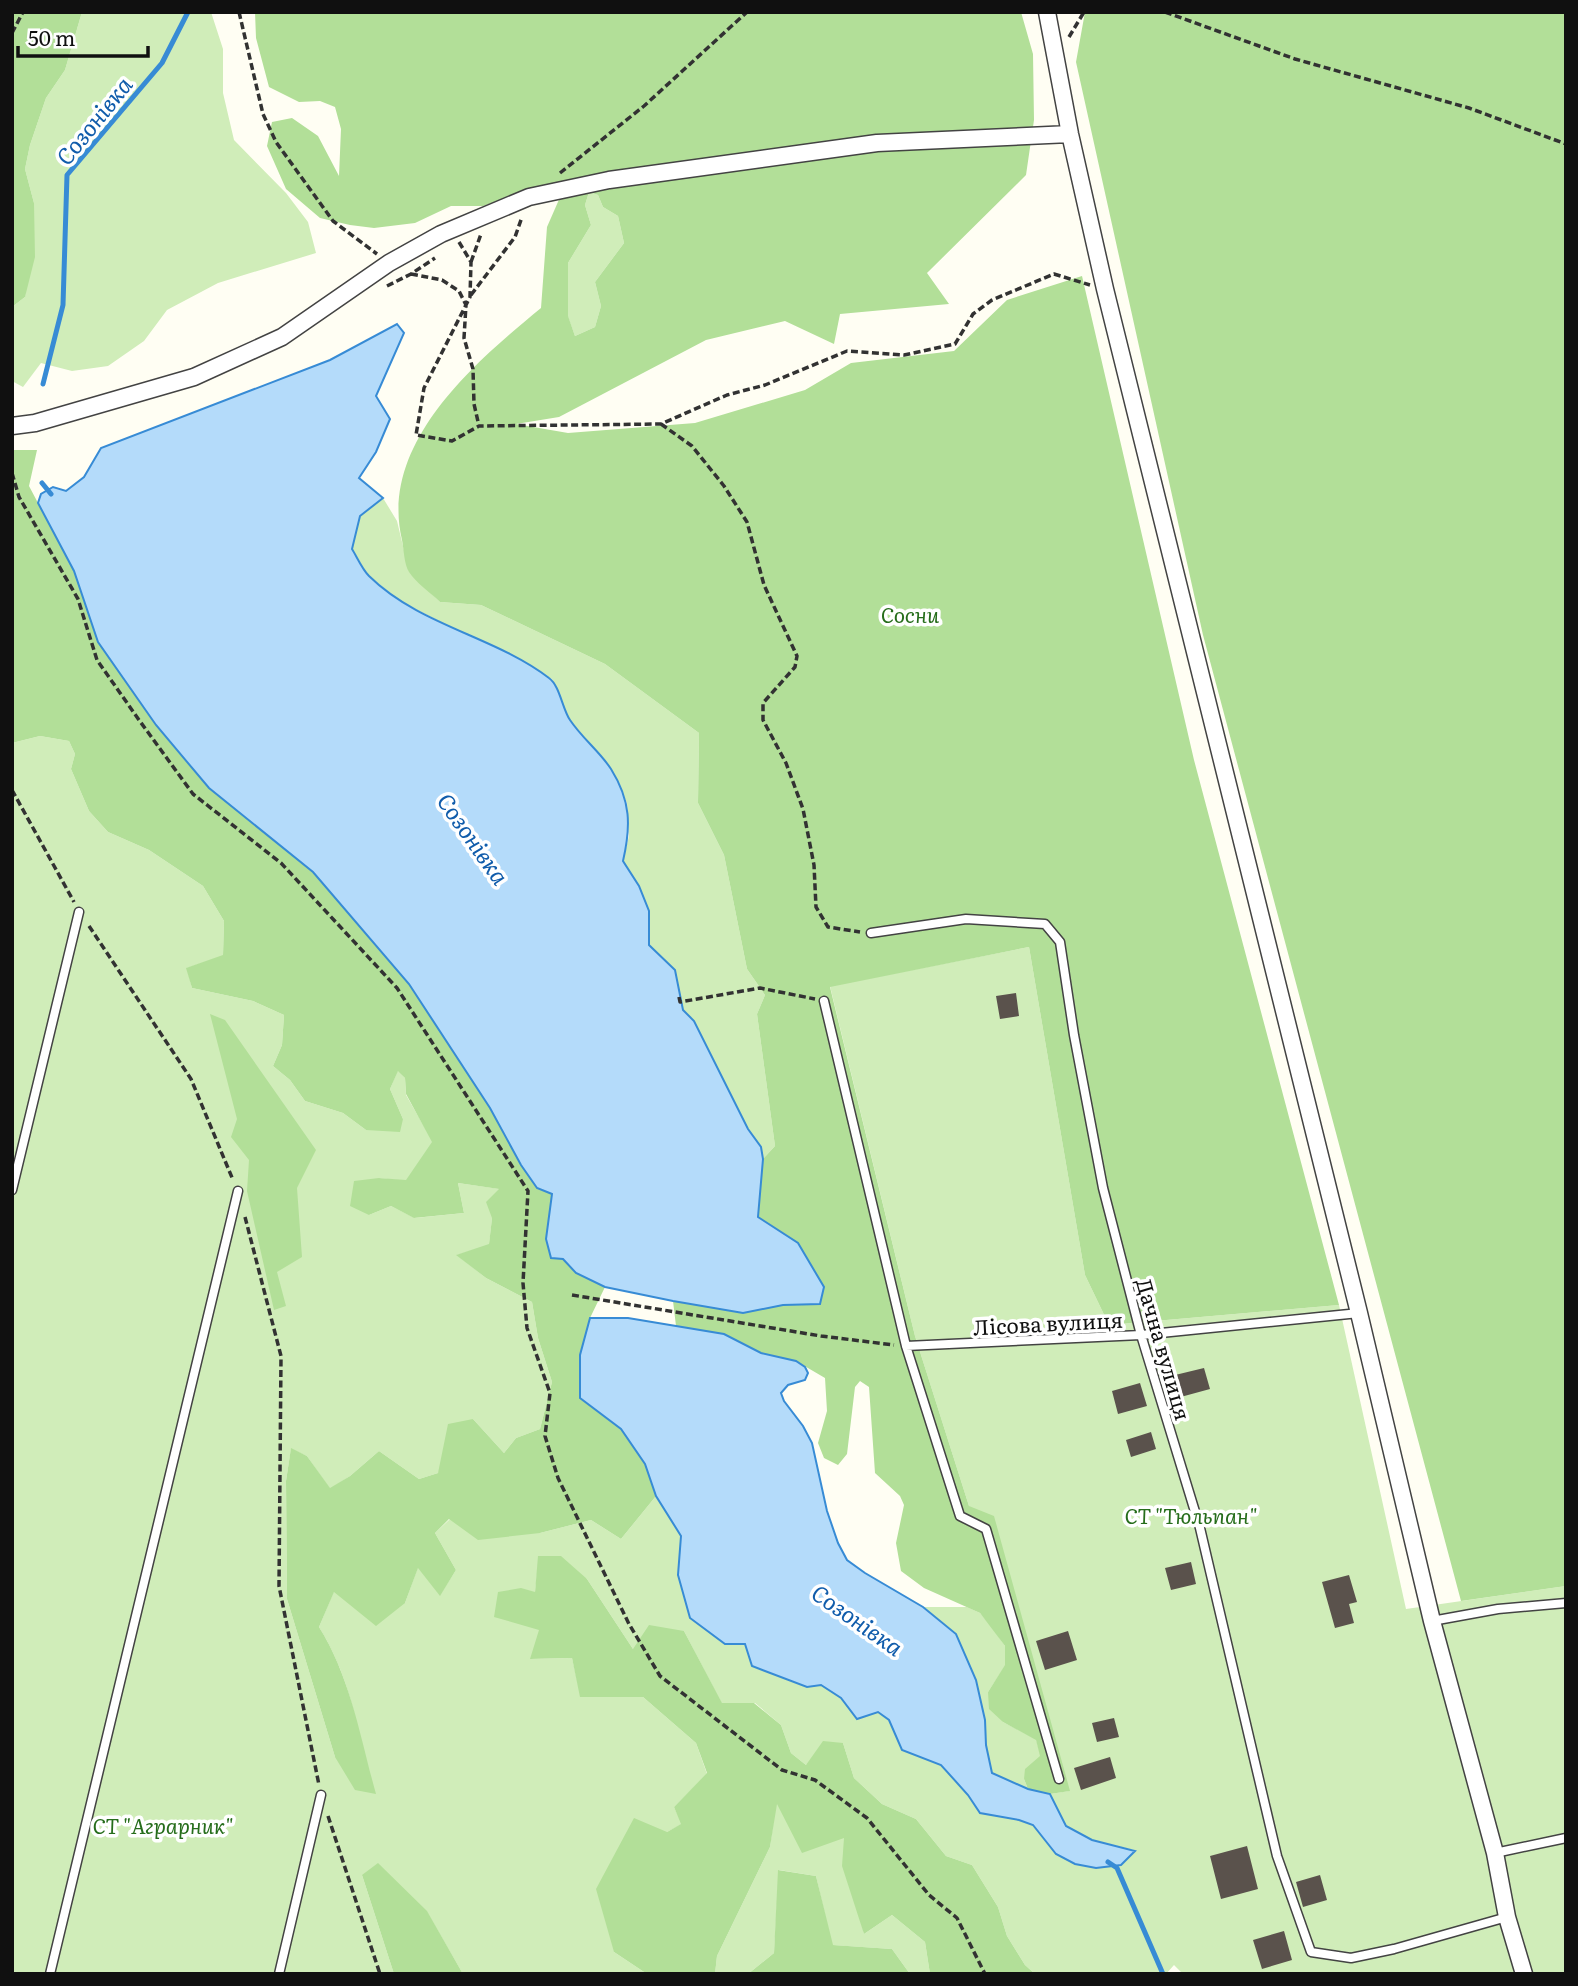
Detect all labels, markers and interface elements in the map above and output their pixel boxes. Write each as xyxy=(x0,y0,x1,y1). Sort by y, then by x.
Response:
scale bar xyxy=(18,14,147,58)
text: 50 m xyxy=(28,21,75,52)
water label: Созонівка xyxy=(47,68,139,172)
park label: Сосни xyxy=(881,598,940,629)
water label: Созонівка xyxy=(430,785,518,891)
street label: Дачна вулиця xyxy=(1130,1274,1200,1424)
street label: Лісова вулиця xyxy=(972,1303,1124,1341)
park label: СТ "Тюльпан" xyxy=(1125,1499,1257,1530)
water label: Созонівка xyxy=(805,1575,911,1663)
park label: СТ "Аграрник" xyxy=(92,1809,234,1840)

